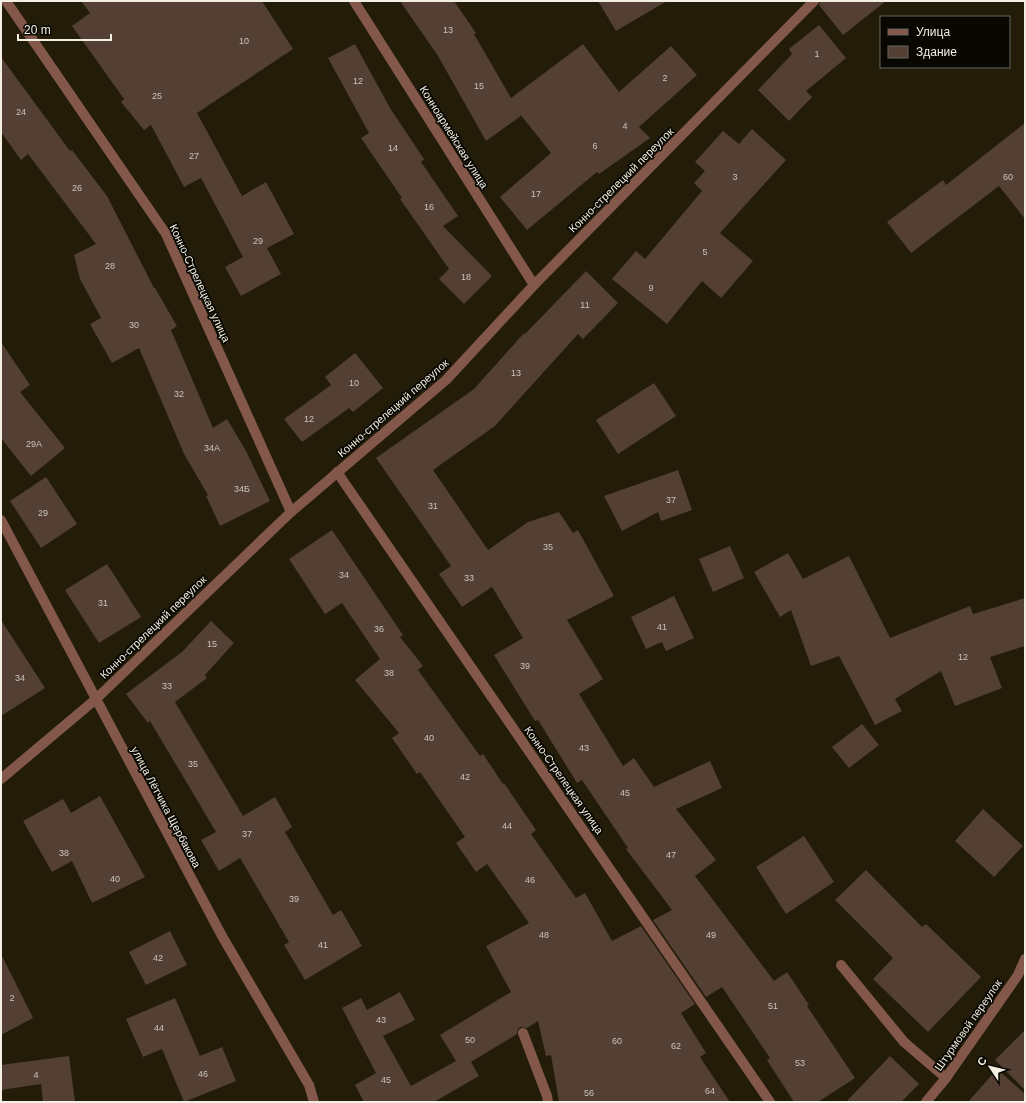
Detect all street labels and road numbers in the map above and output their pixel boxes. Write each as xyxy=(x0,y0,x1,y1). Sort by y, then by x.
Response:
street label: Конноармейская улица xyxy=(417,83,491,191)
street label: Конно-стрелецкий переулок xyxy=(566,125,676,235)
street label: Конно-Стрелецкая улица xyxy=(167,222,233,345)
street label: Конно-стрелецкий переулок xyxy=(335,357,451,459)
street label: Конно-стрелецкий переулок xyxy=(97,573,209,681)
street label: Конно-Стрелецкая улица xyxy=(522,724,606,837)
street label: улица Лётчика Щербакова xyxy=(129,744,203,870)
street label: Штурмовой переулок xyxy=(932,977,1004,1073)

